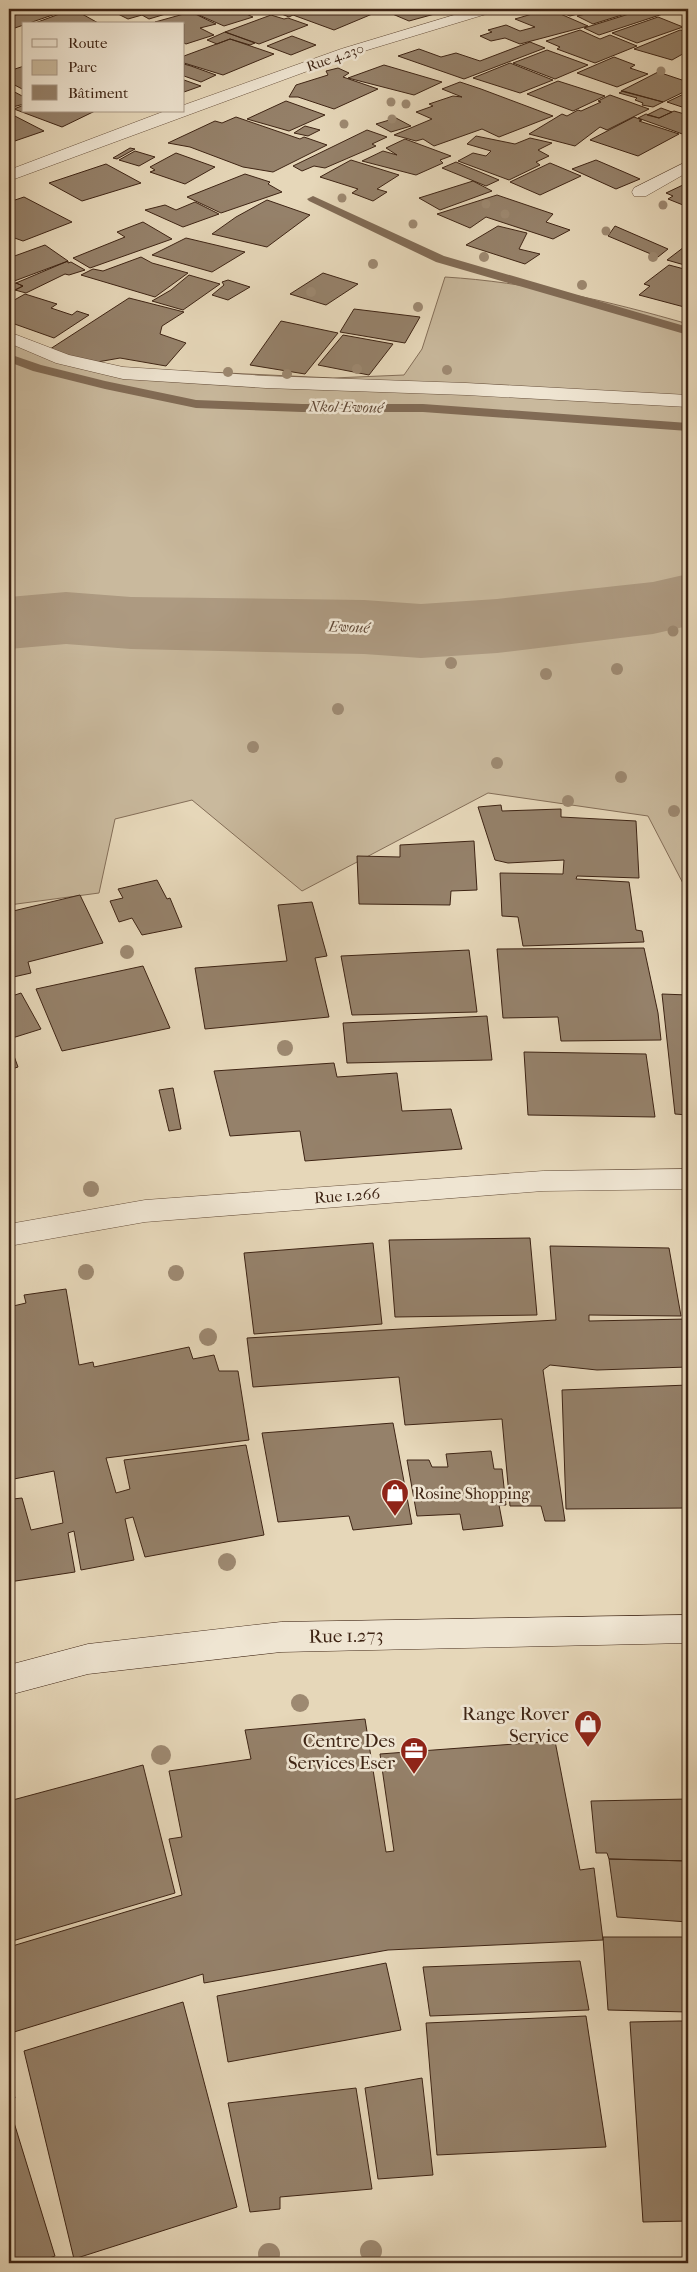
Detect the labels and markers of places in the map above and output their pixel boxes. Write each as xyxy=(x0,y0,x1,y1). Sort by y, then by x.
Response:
shop icon: Rosine Shopping xyxy=(380,1478,410,1517)
place label: Rosine Shopping xyxy=(414,1484,530,1503)
place label: Range Rover Service xyxy=(462,1703,570,1747)
shop icon: Range Rover Service xyxy=(573,1709,603,1748)
place label: Centre Des Services Eser xyxy=(288,1730,396,1774)
office icon: Centre Des Services Eser xyxy=(399,1736,429,1775)

